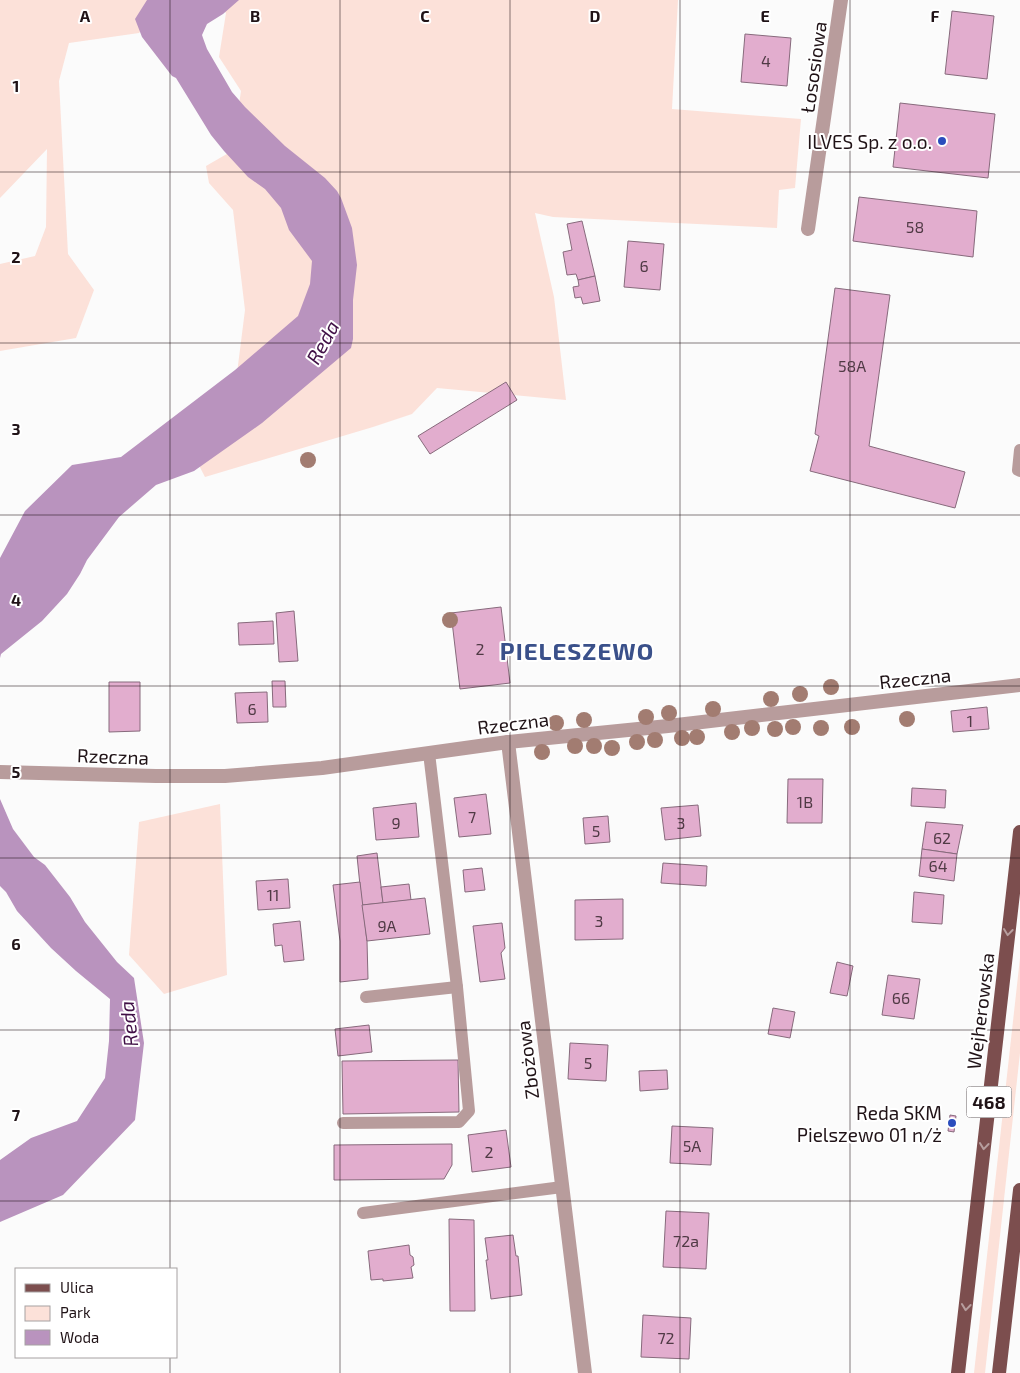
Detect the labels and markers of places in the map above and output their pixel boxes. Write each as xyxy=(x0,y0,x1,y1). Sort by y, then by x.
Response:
place label: ILVES Sp. z o.o. xyxy=(807,130,932,153)
marker: ILVES Sp. z o.o. xyxy=(936,135,948,147)
place label: Reda SKM Pielszewo 01 n/ż xyxy=(797,1101,942,1146)
marker: Reda SKM Pielszewo 01 n/ż xyxy=(946,1117,958,1129)

